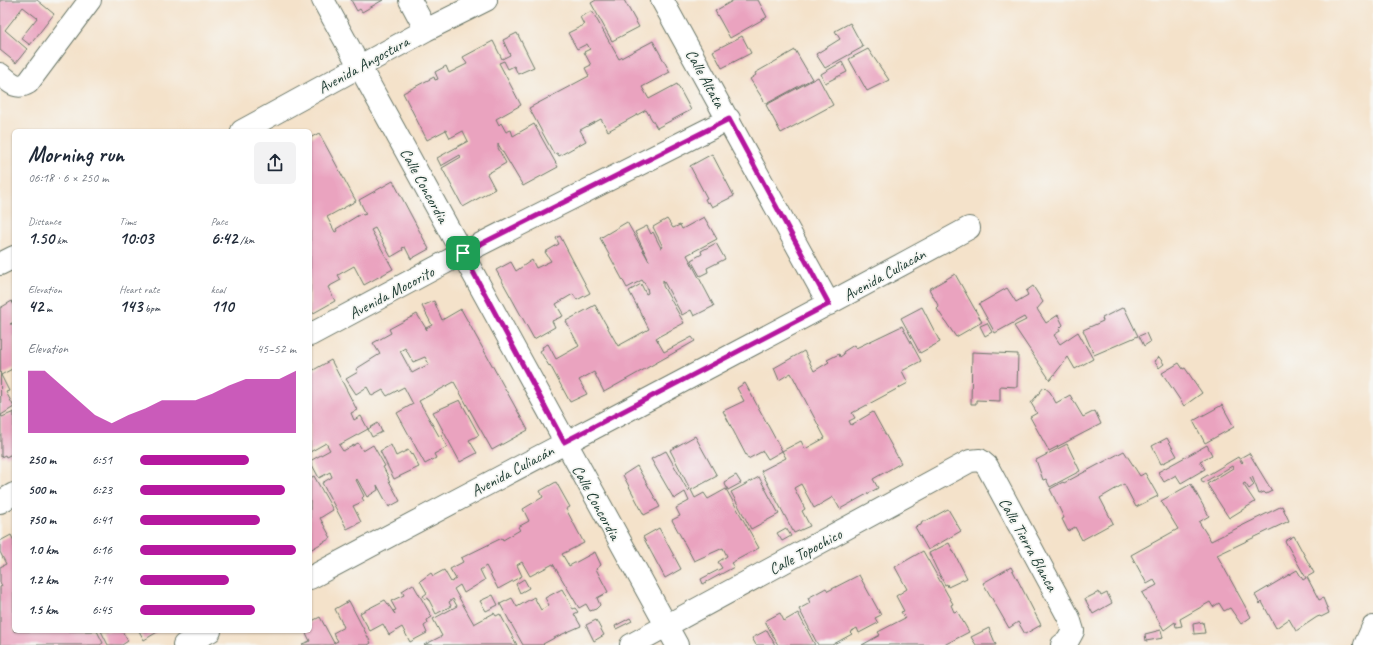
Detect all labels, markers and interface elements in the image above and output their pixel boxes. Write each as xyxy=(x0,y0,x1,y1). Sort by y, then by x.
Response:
street label: Avenida Angostura xyxy=(315,31,414,98)
street label: Calle Altata xyxy=(681,46,730,112)
text: Morning run xyxy=(28,141,124,169)
button: share xyxy=(254,142,296,184)
street label: Calle Concordia xyxy=(395,145,454,228)
text: 06:18 · 6 × 250 m xyxy=(28,170,109,186)
text: Distance xyxy=(28,214,61,228)
text: Time xyxy=(119,214,136,228)
text: Pace xyxy=(211,214,228,228)
text: 1.50 xyxy=(28,228,54,249)
text: 10:03 xyxy=(119,228,153,249)
text: 6:42 xyxy=(211,228,237,249)
text: km xyxy=(54,233,67,247)
text: /km xyxy=(237,233,254,247)
pin xyxy=(446,236,480,270)
icon: arrive xyxy=(452,242,474,264)
street label: Avenida Culiacán xyxy=(840,244,930,306)
street label: Avenida Mocorito xyxy=(345,261,439,324)
text: Elevation xyxy=(28,282,62,296)
text: Heart rate xyxy=(119,282,159,296)
text: kcal xyxy=(211,282,225,296)
text: 42 xyxy=(28,296,43,317)
text: 143 xyxy=(119,296,142,317)
text: 110 xyxy=(211,296,234,317)
text: m xyxy=(43,301,52,315)
text: bpm xyxy=(142,301,160,315)
text: Elevation xyxy=(28,341,68,357)
text: 45–52 m xyxy=(256,341,296,357)
street label: Avenida Culiacán xyxy=(468,440,558,501)
text: 250 m xyxy=(28,452,56,468)
text: 6:51 xyxy=(92,452,112,468)
street label: Calle Concordia xyxy=(567,462,626,545)
text: 500 m xyxy=(28,482,56,498)
text: 6:23 xyxy=(92,482,112,498)
street label: Calle Tierra Blanca xyxy=(994,494,1063,596)
text: 750 m xyxy=(28,512,56,528)
text: 6:41 xyxy=(92,512,112,528)
street label: Calle Topochico xyxy=(766,524,847,579)
text: 1.0 km xyxy=(28,542,58,558)
text: 6:16 xyxy=(92,542,112,558)
text: 1.2 km xyxy=(28,572,58,588)
text: 7:14 xyxy=(92,572,112,588)
text: 1.5 km xyxy=(28,602,58,618)
text: 6:45 xyxy=(92,602,112,618)

